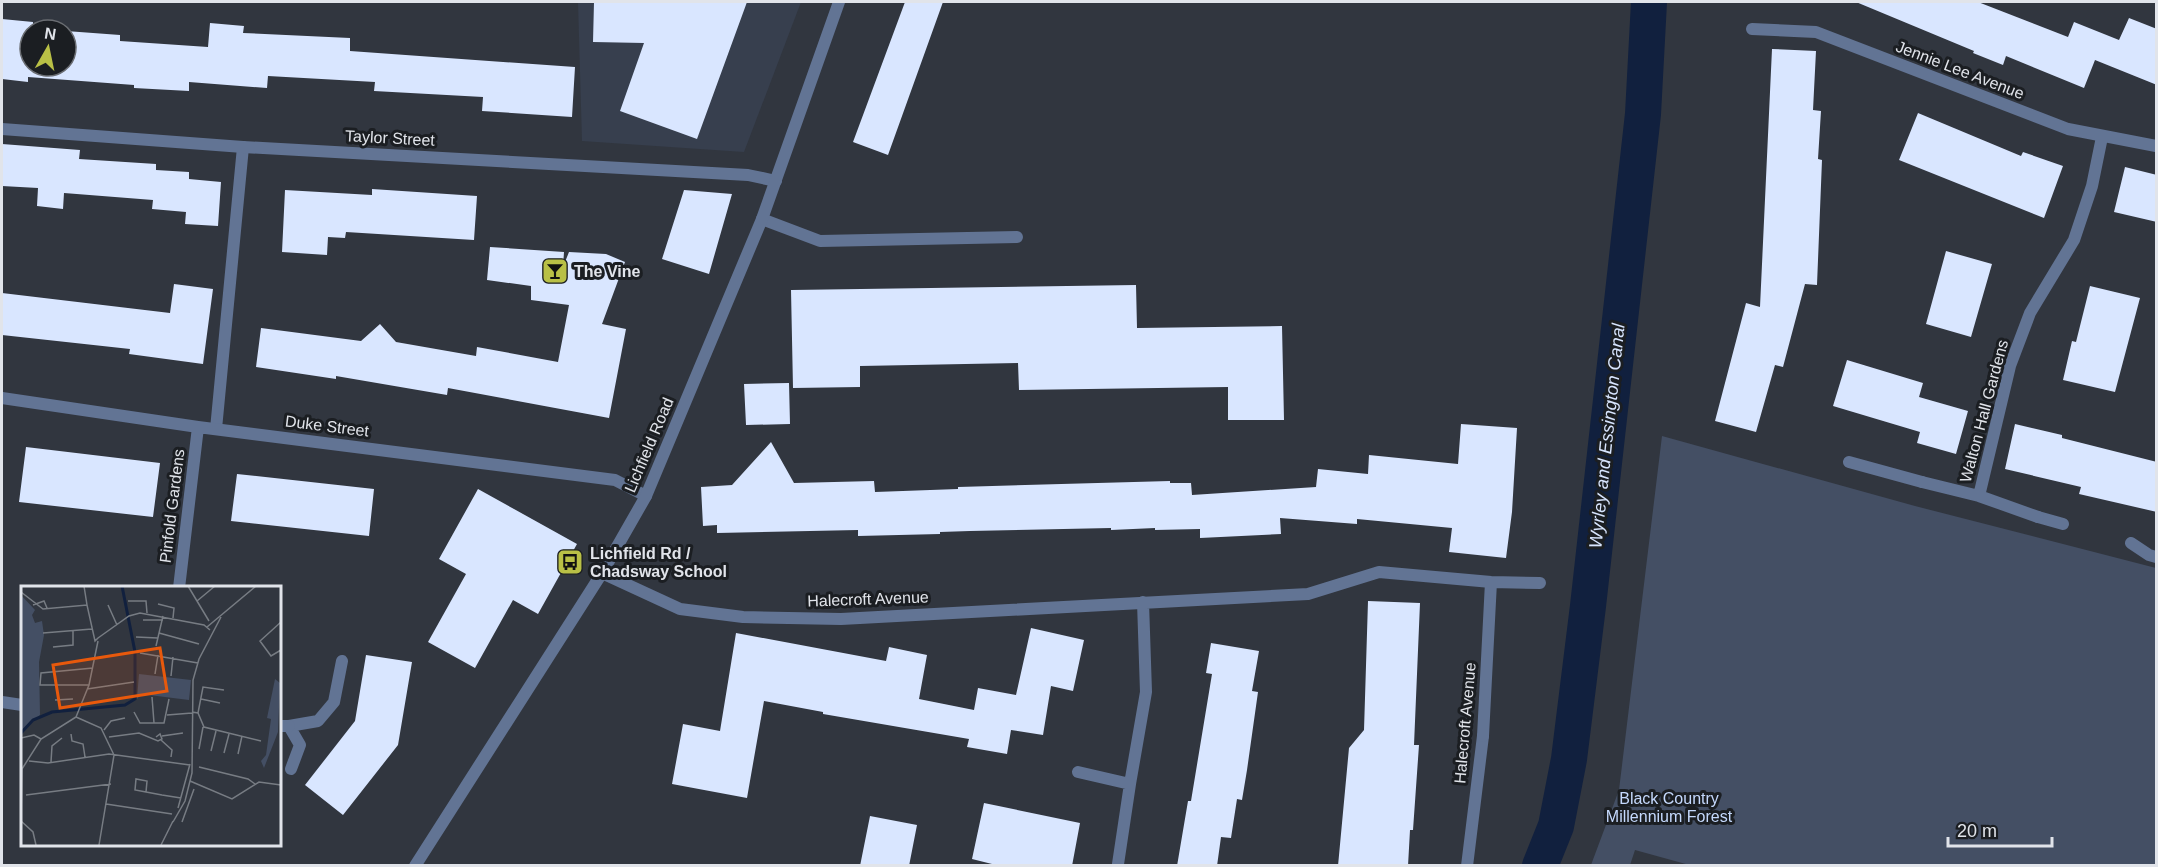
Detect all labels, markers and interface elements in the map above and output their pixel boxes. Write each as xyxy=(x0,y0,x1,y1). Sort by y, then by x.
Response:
north arrow xyxy=(18,18,78,78)
text: N xyxy=(43,24,57,43)
street label: Jennie Lee Avenue xyxy=(1894,38,2027,102)
street label: Taylor Street xyxy=(345,127,436,149)
bar icon: The Vine xyxy=(540,256,570,286)
place label: The Vine xyxy=(574,263,640,280)
water label: Wyrley and Essington Canal xyxy=(1585,322,1629,549)
street label: Walton Hall Gardens xyxy=(1957,338,2011,484)
street label: Lichfield Road xyxy=(621,395,677,495)
street label: Duke Street xyxy=(284,412,371,440)
street label: Pinfold Gardens xyxy=(157,448,187,564)
place label: Lichfield Rd / Chadsway School xyxy=(590,545,727,580)
bus stop icon: Lichfield Rd / Chadsway School xyxy=(555,547,585,577)
inset map xyxy=(21,586,280,846)
street label: Halecroft Avenue xyxy=(807,588,929,610)
street label: Halecroft Avenue xyxy=(1451,662,1479,784)
park label: Black Country Millennium Forest xyxy=(1606,790,1733,825)
scale bar xyxy=(1948,810,2052,848)
text: 20 m xyxy=(1957,821,1997,841)

